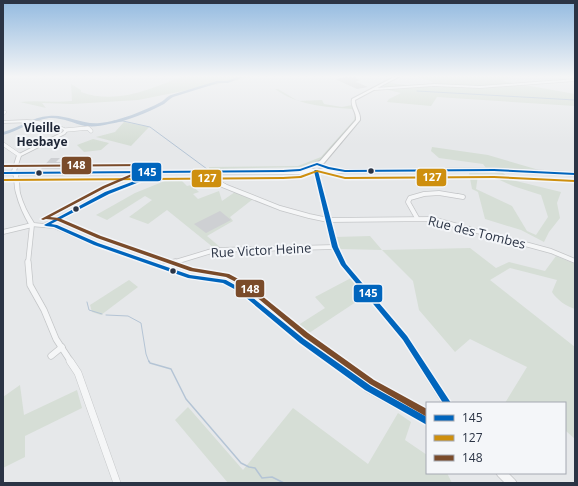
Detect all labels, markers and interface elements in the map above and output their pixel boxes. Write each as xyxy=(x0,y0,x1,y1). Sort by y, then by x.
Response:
district label: Vieille Hesbaye xyxy=(17,119,68,150)
line badge: 148 xyxy=(61,156,92,175)
text: 148 xyxy=(67,157,85,172)
line badge: 145 xyxy=(131,162,162,182)
text: 145 xyxy=(138,164,156,179)
unlabelled marker xyxy=(366,166,376,176)
unlabelled marker xyxy=(34,168,44,178)
line badge: 127 xyxy=(416,168,447,187)
line badge: 127 xyxy=(191,169,222,188)
text: 127 xyxy=(423,169,441,184)
text: 127 xyxy=(198,170,216,185)
unlabelled marker xyxy=(71,204,81,214)
street label: Rue des Tombes xyxy=(426,211,528,253)
street label: Rue Victor Heine xyxy=(210,238,312,262)
unlabelled marker xyxy=(168,266,178,276)
line badge: 148 xyxy=(235,279,265,298)
text: 148 xyxy=(241,281,259,296)
line badge: 145 xyxy=(353,284,383,303)
text: 145 xyxy=(359,285,377,300)
legend xyxy=(426,402,566,474)
text: 145 xyxy=(462,409,483,426)
text: 127 xyxy=(462,429,483,446)
text: 148 xyxy=(462,449,483,466)

